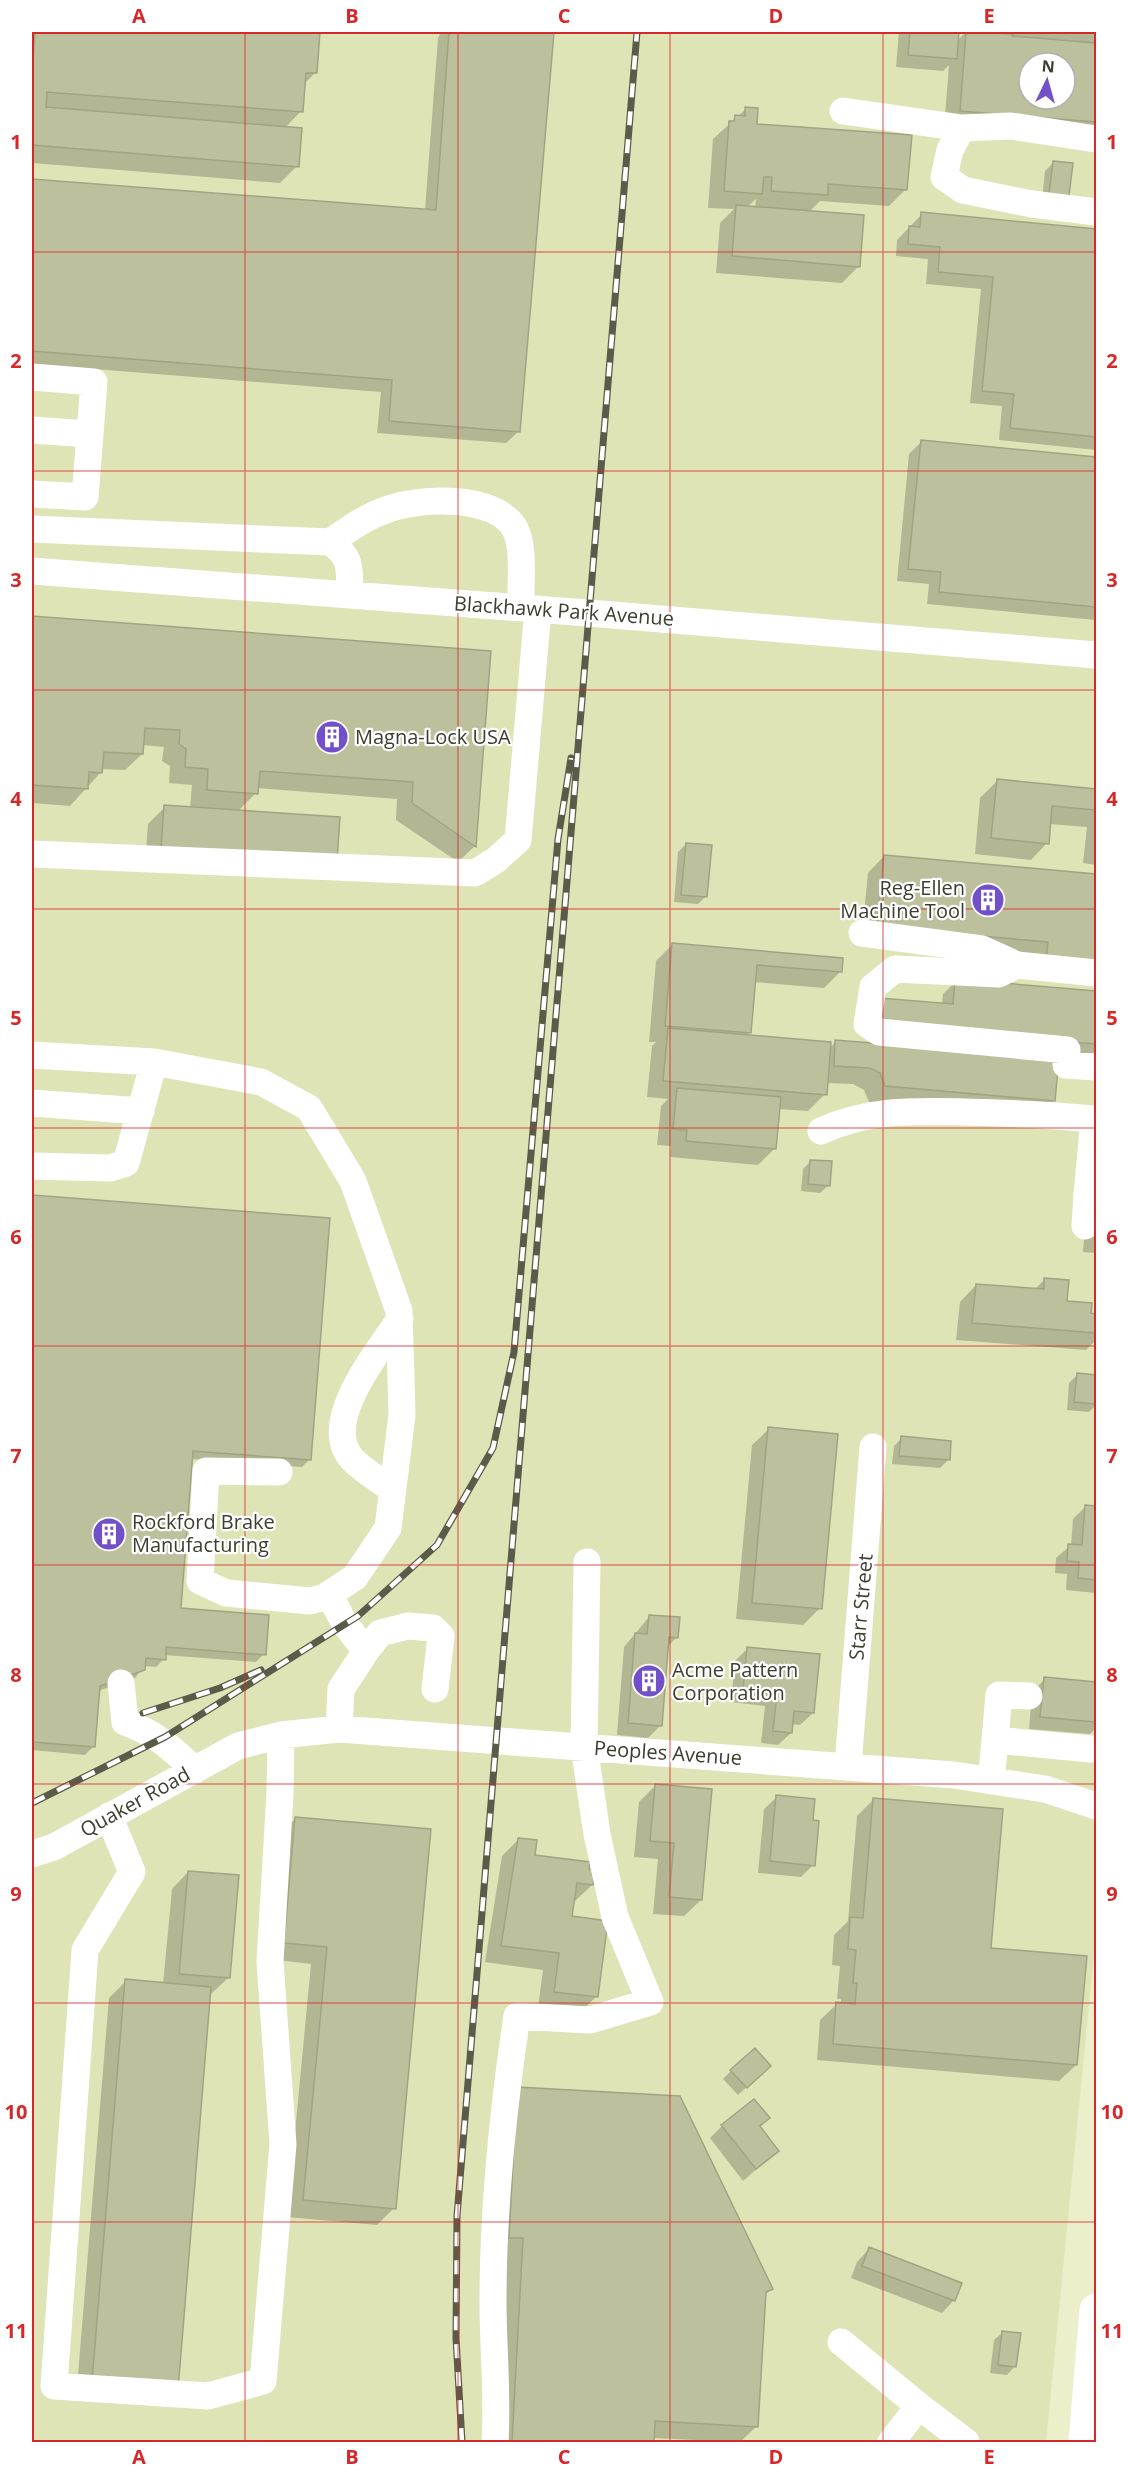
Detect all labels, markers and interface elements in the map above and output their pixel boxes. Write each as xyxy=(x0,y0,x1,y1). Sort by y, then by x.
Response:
text: A xyxy=(132,2,146,29)
text: B xyxy=(345,2,359,29)
text: C xyxy=(558,2,571,29)
text: D xyxy=(769,2,783,29)
text: E xyxy=(983,2,995,29)
north arrow xyxy=(1017,51,1077,111)
text: N xyxy=(1041,55,1056,78)
text: 1 xyxy=(10,128,22,155)
text: 1 xyxy=(1106,128,1118,155)
text: 2 xyxy=(10,347,22,374)
text: 2 xyxy=(1106,347,1118,374)
text: 3 xyxy=(10,566,22,593)
text: 3 xyxy=(1106,566,1118,593)
street label: Blackhawk Park Avenue xyxy=(453,589,675,632)
building icon: Magna-Lock USA xyxy=(314,719,350,755)
place label: Magna-Lock USA xyxy=(355,723,511,750)
text: 4 xyxy=(10,785,22,812)
text: 4 xyxy=(1106,785,1118,812)
place label: Reg-Ellen Machine Tool xyxy=(840,874,965,924)
building icon: Reg-Ellen Machine Tool xyxy=(970,882,1006,918)
text: 5 xyxy=(10,1004,22,1031)
text: 5 xyxy=(1106,1004,1118,1031)
text: 6 xyxy=(10,1223,22,1250)
text: 6 xyxy=(1106,1223,1118,1250)
text: 7 xyxy=(10,1442,22,1469)
text: 7 xyxy=(1106,1442,1118,1469)
place label: Rockford Brake Manufacturing xyxy=(132,1508,275,1558)
building icon: Rockford Brake Manufacturing xyxy=(91,1516,127,1552)
street label: Starr Street xyxy=(842,1553,879,1661)
place label: Acme Pattern Corporation xyxy=(672,1656,798,1706)
text: 8 xyxy=(10,1661,22,1688)
text: 8 xyxy=(1106,1661,1118,1688)
building icon: Acme Pattern Corporation xyxy=(631,1663,667,1699)
street label: Peoples Avenue xyxy=(593,1734,743,1771)
street label: Quaker Road xyxy=(75,1760,195,1843)
text: 9 xyxy=(10,1880,22,1907)
text: 9 xyxy=(1106,1880,1118,1907)
text: 10 xyxy=(5,2098,27,2125)
text: 10 xyxy=(1101,2098,1123,2125)
text: 11 xyxy=(5,2317,27,2344)
text: 11 xyxy=(1101,2317,1123,2344)
text: A xyxy=(132,2443,146,2470)
text: B xyxy=(345,2443,359,2470)
text: C xyxy=(558,2443,571,2470)
text: D xyxy=(769,2443,783,2470)
text: E xyxy=(983,2443,995,2470)

